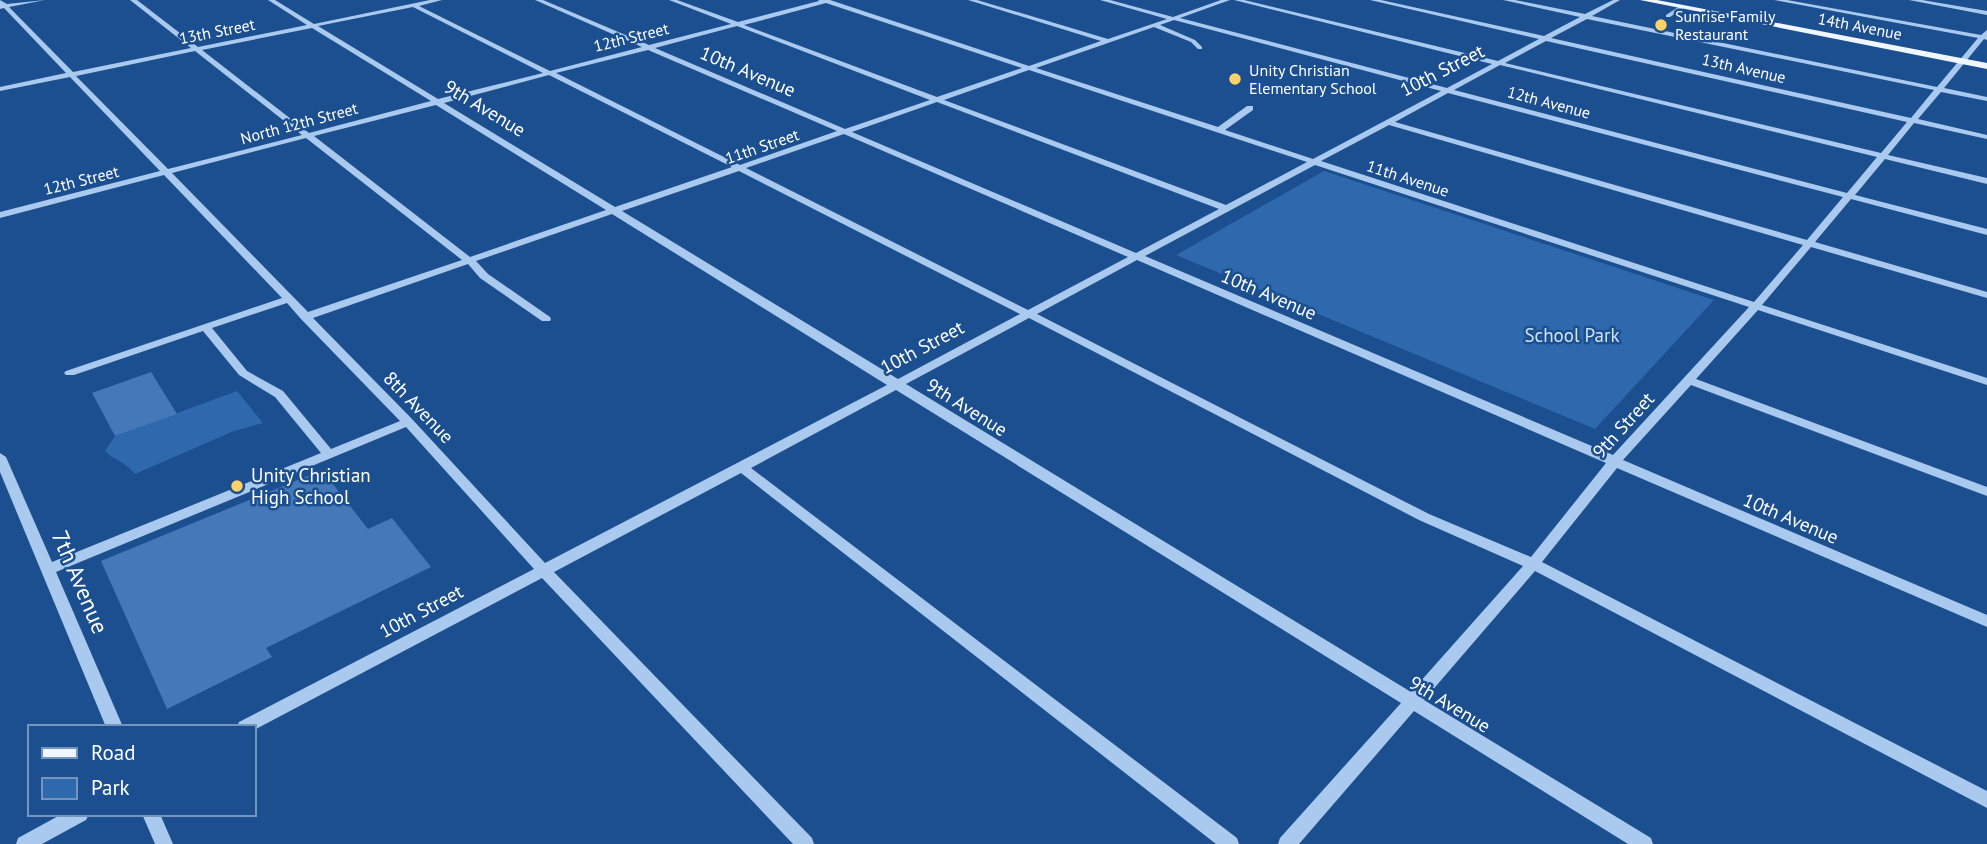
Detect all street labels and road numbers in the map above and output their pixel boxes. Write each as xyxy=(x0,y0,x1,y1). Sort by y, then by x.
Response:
street label: 14th Avenue xyxy=(1816,8,1904,44)
street label: 13th Street xyxy=(177,14,257,48)
street label: 12th Street xyxy=(591,18,671,56)
street label: 10th Street xyxy=(1396,38,1489,101)
street label: 10th Avenue xyxy=(697,40,799,102)
street label: 13th Avenue xyxy=(1700,49,1788,87)
street label: 9th Avenue xyxy=(440,74,530,142)
street label: 12th Avenue xyxy=(1505,81,1593,123)
street label: North 12th Street xyxy=(238,98,360,148)
street label: 11th Street xyxy=(722,124,802,168)
street label: 11th Avenue xyxy=(1364,155,1452,201)
street label: 12th Street xyxy=(41,161,121,199)
street label: 10th Avenue xyxy=(1218,263,1320,325)
street label: 10th Street xyxy=(876,315,968,379)
street label: 8th Avenue xyxy=(379,366,459,448)
street label: 9th Avenue xyxy=(922,373,1012,441)
street label: 9th Street xyxy=(1587,387,1659,463)
street label: 10th Avenue xyxy=(1740,487,1842,549)
street label: 7th Avenue xyxy=(46,526,115,638)
street label: 10th Street xyxy=(375,579,467,643)
street label: 9th Avenue xyxy=(1405,670,1495,738)

